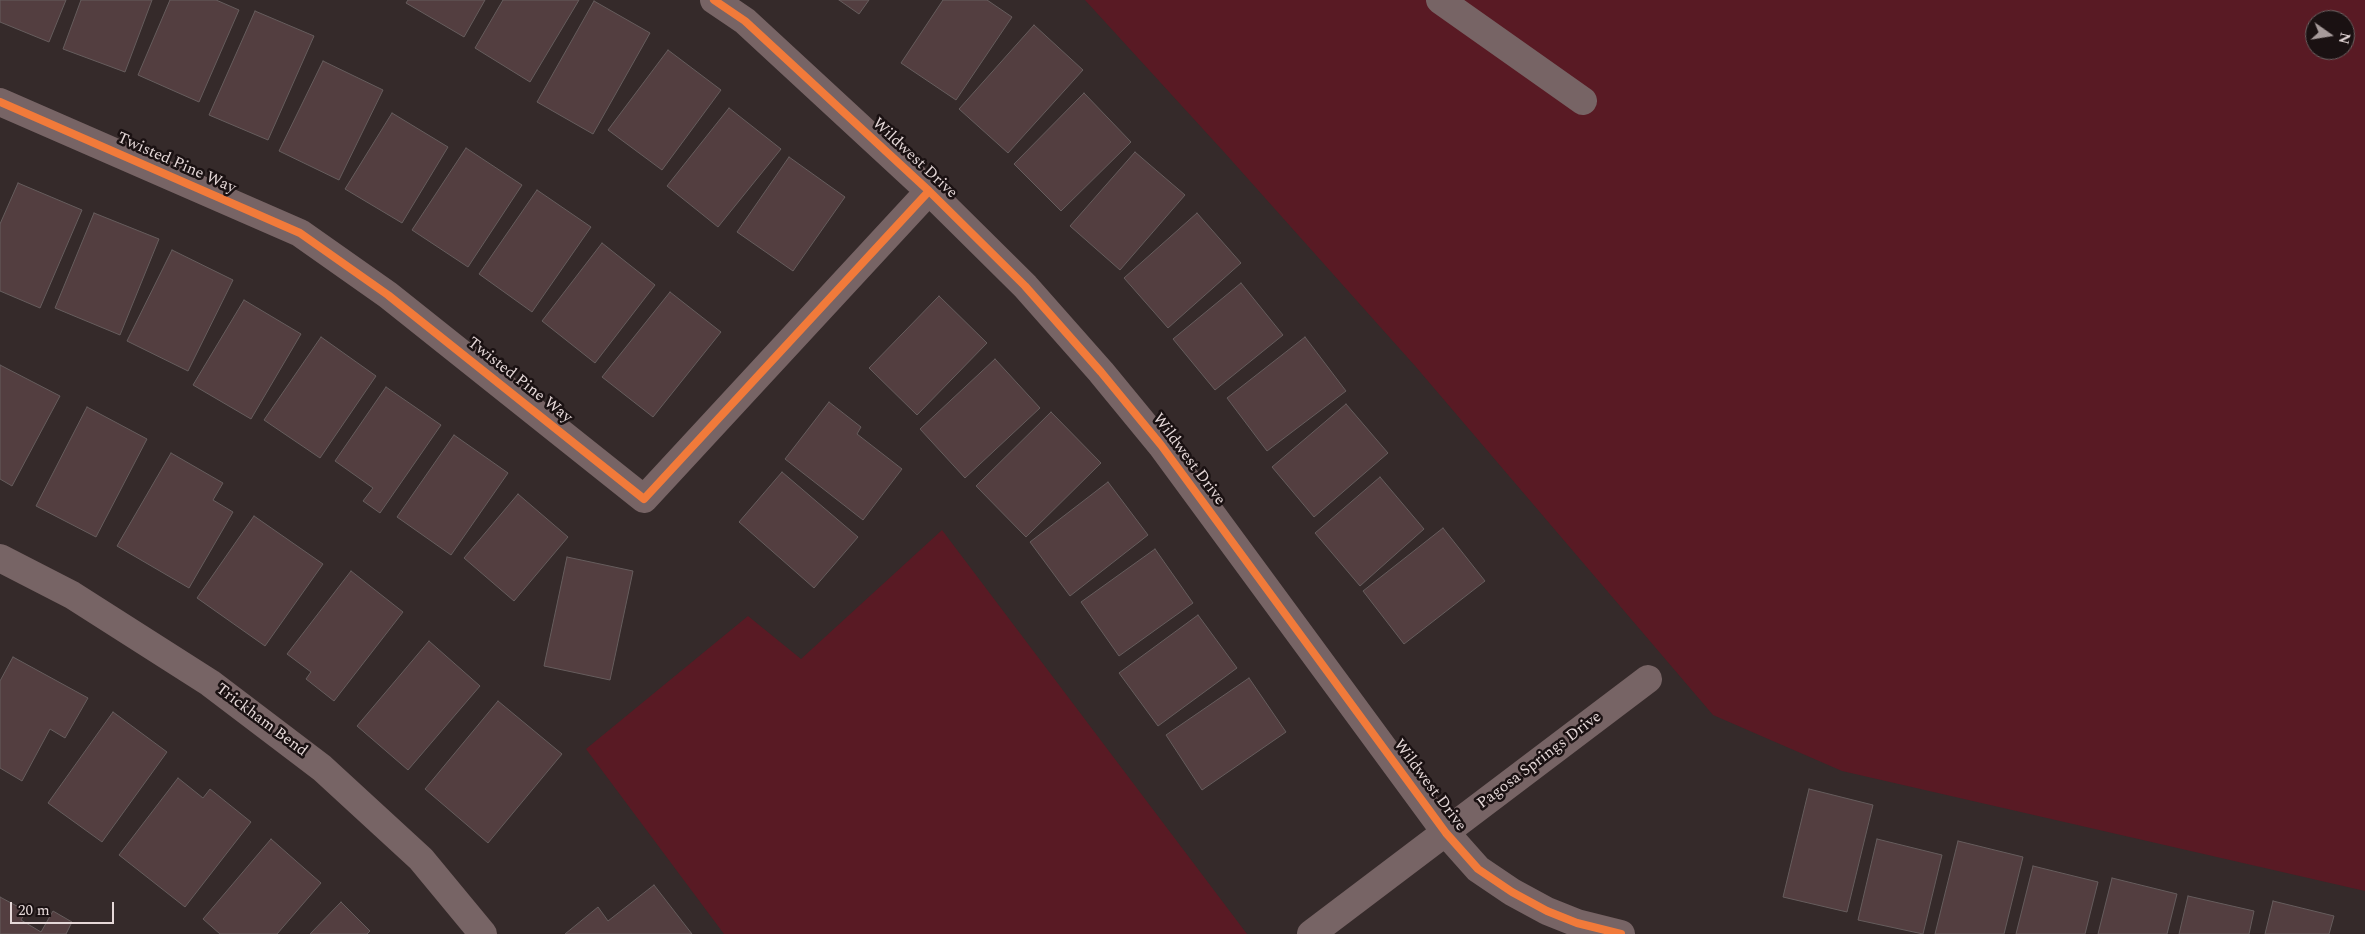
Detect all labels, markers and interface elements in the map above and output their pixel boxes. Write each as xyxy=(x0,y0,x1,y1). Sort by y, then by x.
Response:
north arrow xyxy=(2305,10,2355,60)
text: N xyxy=(2333,30,2356,46)
street label: Wildwest Drive xyxy=(867,115,961,203)
street label: Twisted Pine Way xyxy=(114,129,238,199)
street label: Twisted Pine Way xyxy=(463,334,575,428)
street label: Wildwest Drive xyxy=(1147,410,1229,510)
street label: Trickham Bend xyxy=(211,680,311,762)
street label: Pagosa Springs Drive xyxy=(1474,708,1606,814)
street label: Wildwest Drive xyxy=(1388,736,1470,836)
scale bar xyxy=(12,892,116,924)
text: 20 m xyxy=(18,899,50,922)

